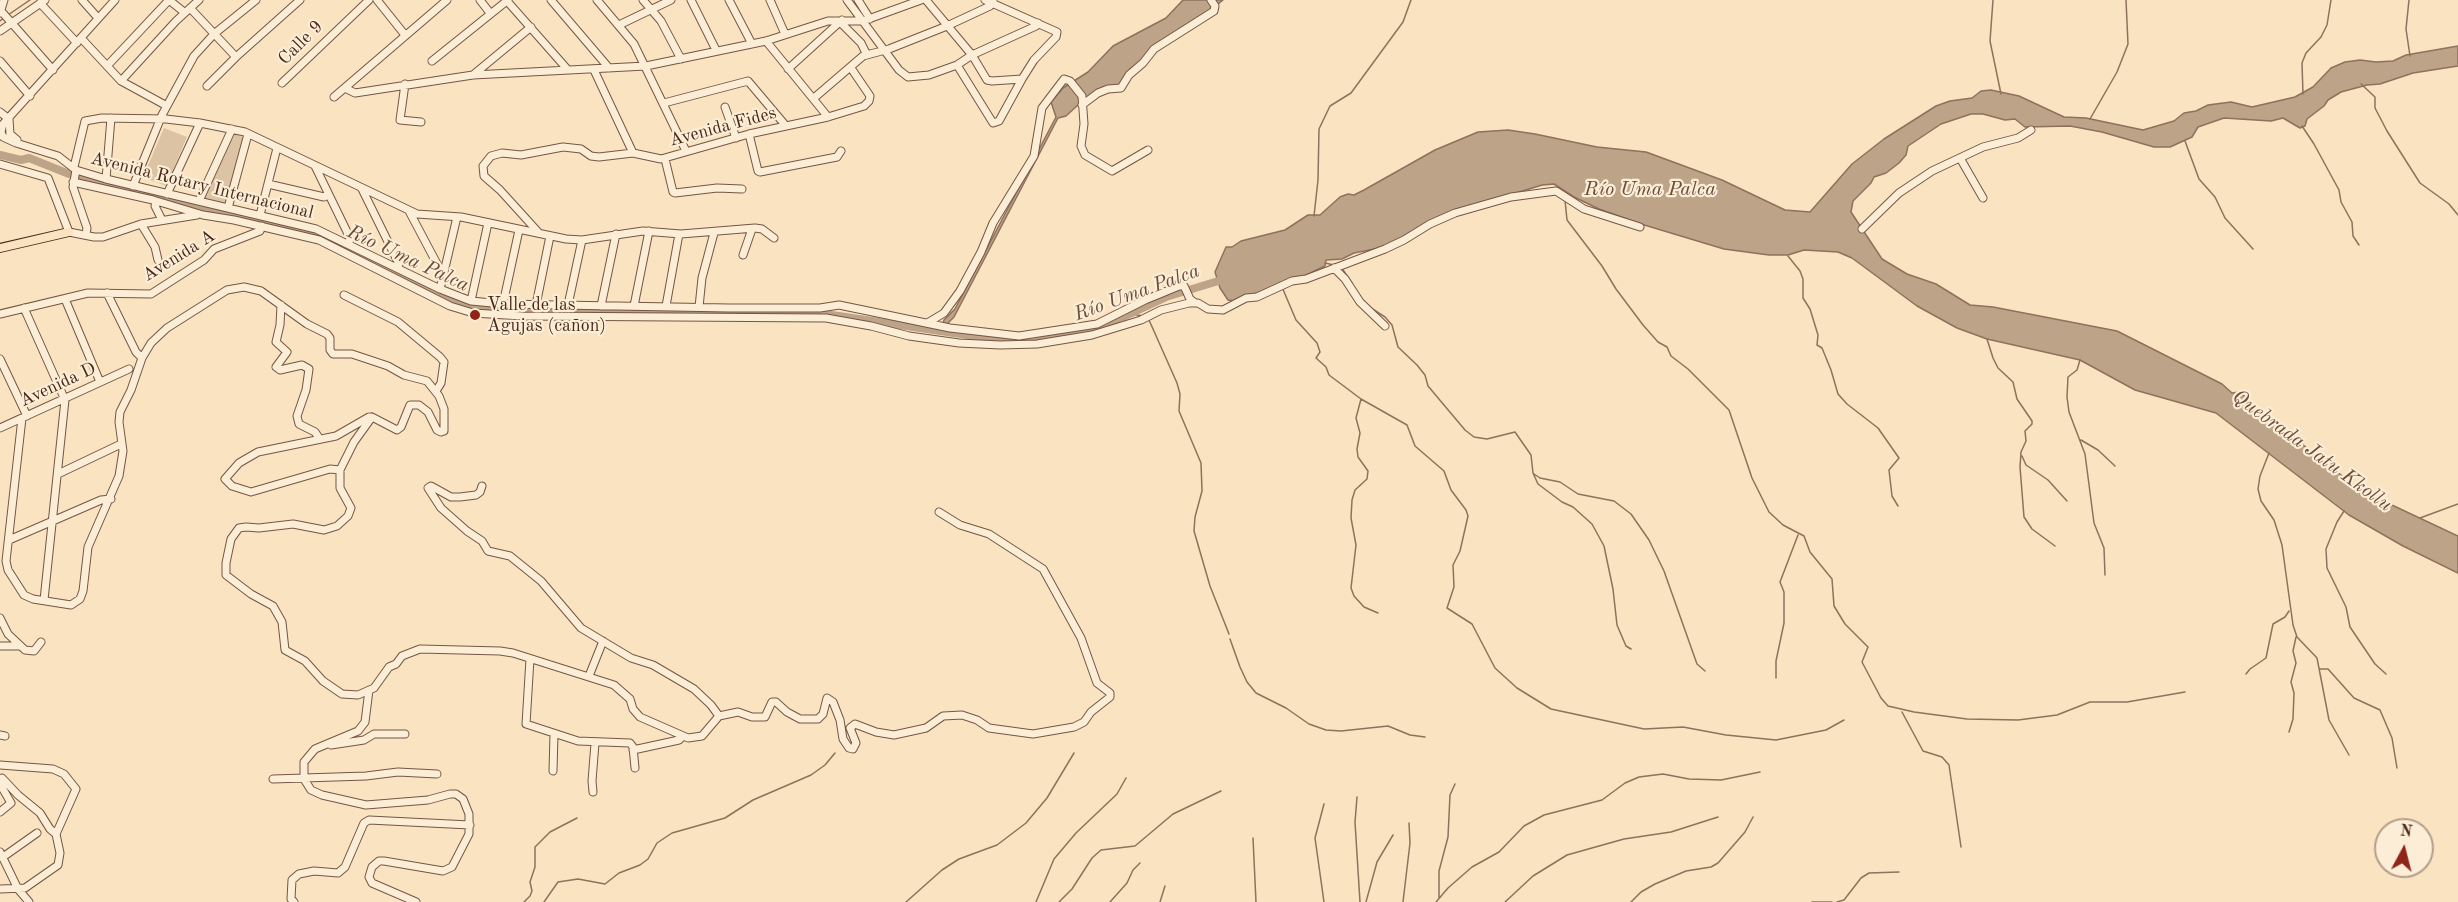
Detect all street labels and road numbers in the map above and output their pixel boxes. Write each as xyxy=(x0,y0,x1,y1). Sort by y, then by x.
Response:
street label: Calle 9 xyxy=(274,16,328,70)
street label: Avenida Fides xyxy=(667,102,779,152)
street label: Avenida Rotary Internacional xyxy=(88,148,316,224)
street label: Avenida A xyxy=(139,225,219,287)
street label: Avenida D xyxy=(17,358,99,412)

